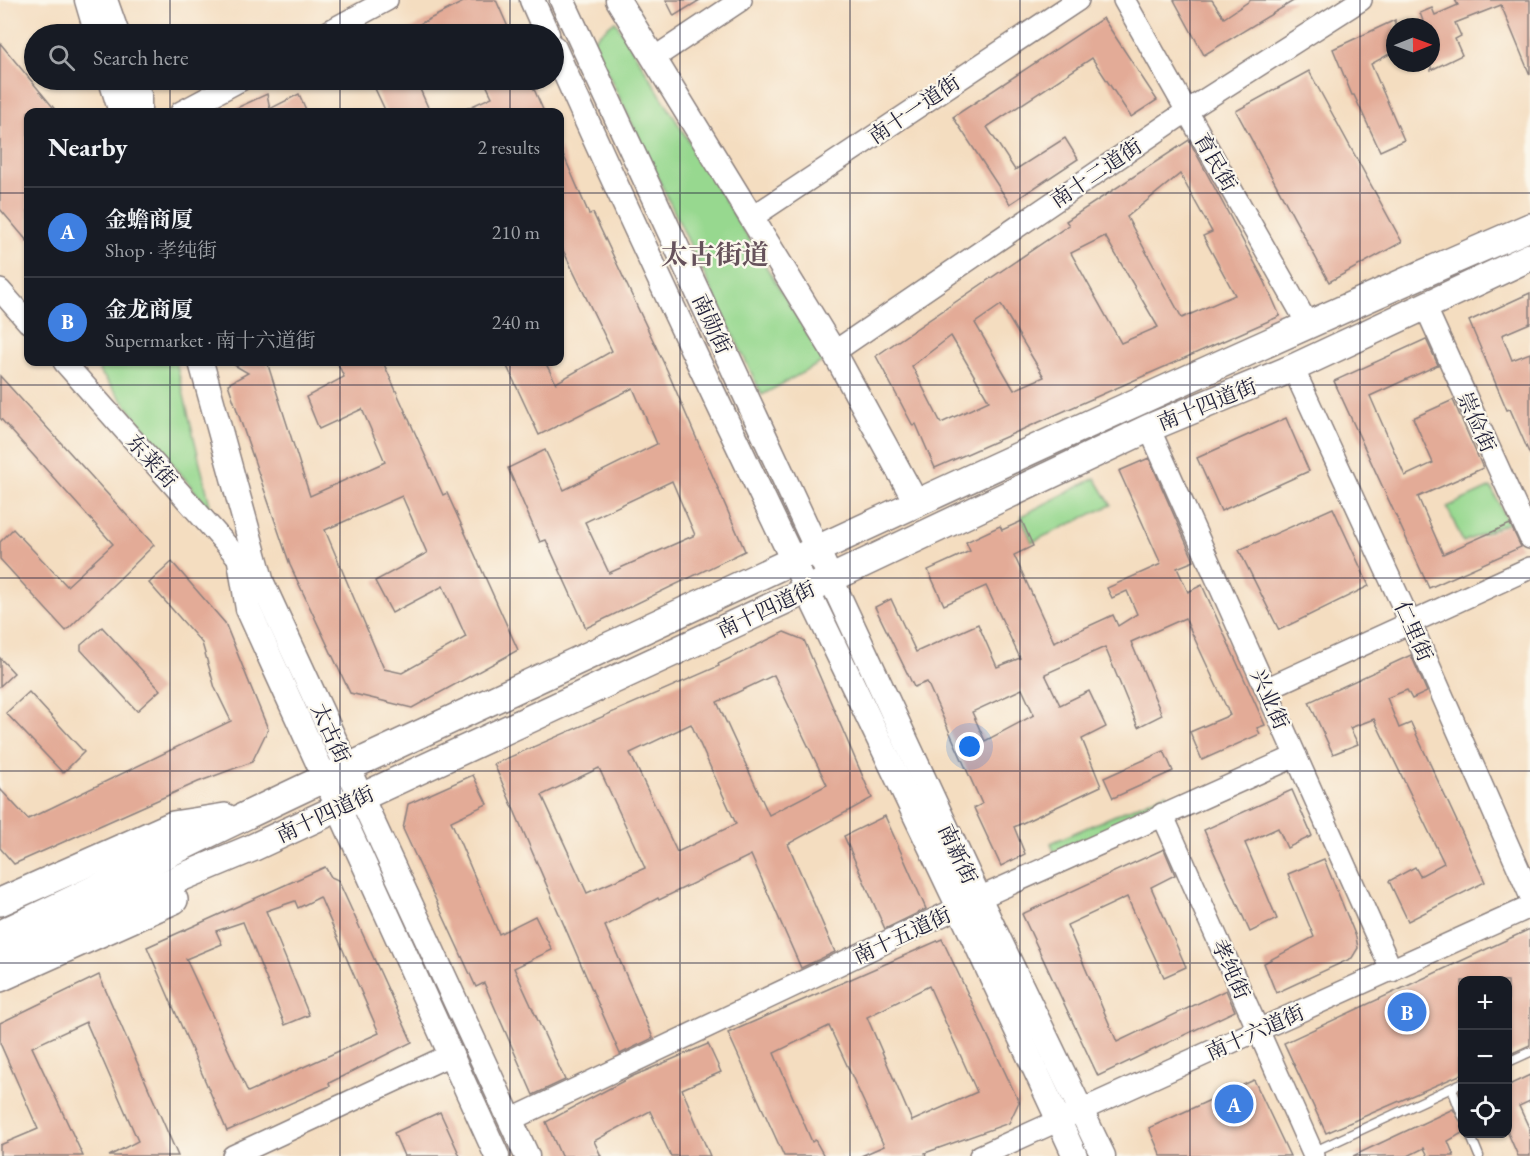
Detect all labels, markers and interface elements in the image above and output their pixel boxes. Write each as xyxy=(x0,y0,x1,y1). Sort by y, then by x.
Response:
north arrow xyxy=(1386,18,1440,72)
search box xyxy=(24,24,564,90)
icon: search xyxy=(45,41,78,74)
text: Search here xyxy=(93,43,188,72)
street label: 南十一道街 xyxy=(863,68,965,150)
street label: 育民街 xyxy=(1189,128,1243,196)
text: Nearby xyxy=(48,130,128,164)
street label: 南十二道街 xyxy=(1045,132,1147,214)
text: 2 results xyxy=(477,134,540,160)
text: 金蟾商厦 xyxy=(105,205,193,234)
text: A xyxy=(60,219,75,245)
text: 210 m xyxy=(492,219,540,245)
text: Shop · 孝纯街 xyxy=(105,237,217,263)
district label: 太古街道 xyxy=(661,237,769,272)
street label: 南勋街 xyxy=(686,290,738,358)
text: 金龙商厦 xyxy=(105,295,193,324)
text: B xyxy=(61,309,74,335)
text: 240 m xyxy=(492,309,540,335)
text: Supermarket · 南十六道街 xyxy=(105,327,315,353)
street label: 南十四道街 xyxy=(1153,372,1261,436)
street label: 崇俭街 xyxy=(1452,388,1502,456)
street label: 东莱街 xyxy=(121,429,183,493)
street label: 南十四道街 xyxy=(713,575,819,643)
street label: 仁里街 xyxy=(1389,597,1439,665)
street label: 兴业街 xyxy=(1245,665,1295,733)
street label: 太古街 xyxy=(305,699,357,767)
your location xyxy=(955,732,984,761)
street label: 南十四道街 xyxy=(272,780,378,848)
street label: 南新街 xyxy=(932,820,984,888)
street label: 南十五道街 xyxy=(849,901,955,969)
street label: 孝纯街 xyxy=(1206,935,1256,1003)
map controls xyxy=(1458,976,1512,1138)
button: + xyxy=(1458,976,1512,1030)
pin: B xyxy=(1388,990,1426,1034)
street label: 南十六道街 xyxy=(1202,998,1308,1066)
button: − xyxy=(1458,1030,1512,1084)
pin: A xyxy=(1214,1082,1254,1126)
button: locate xyxy=(1458,1084,1512,1138)

